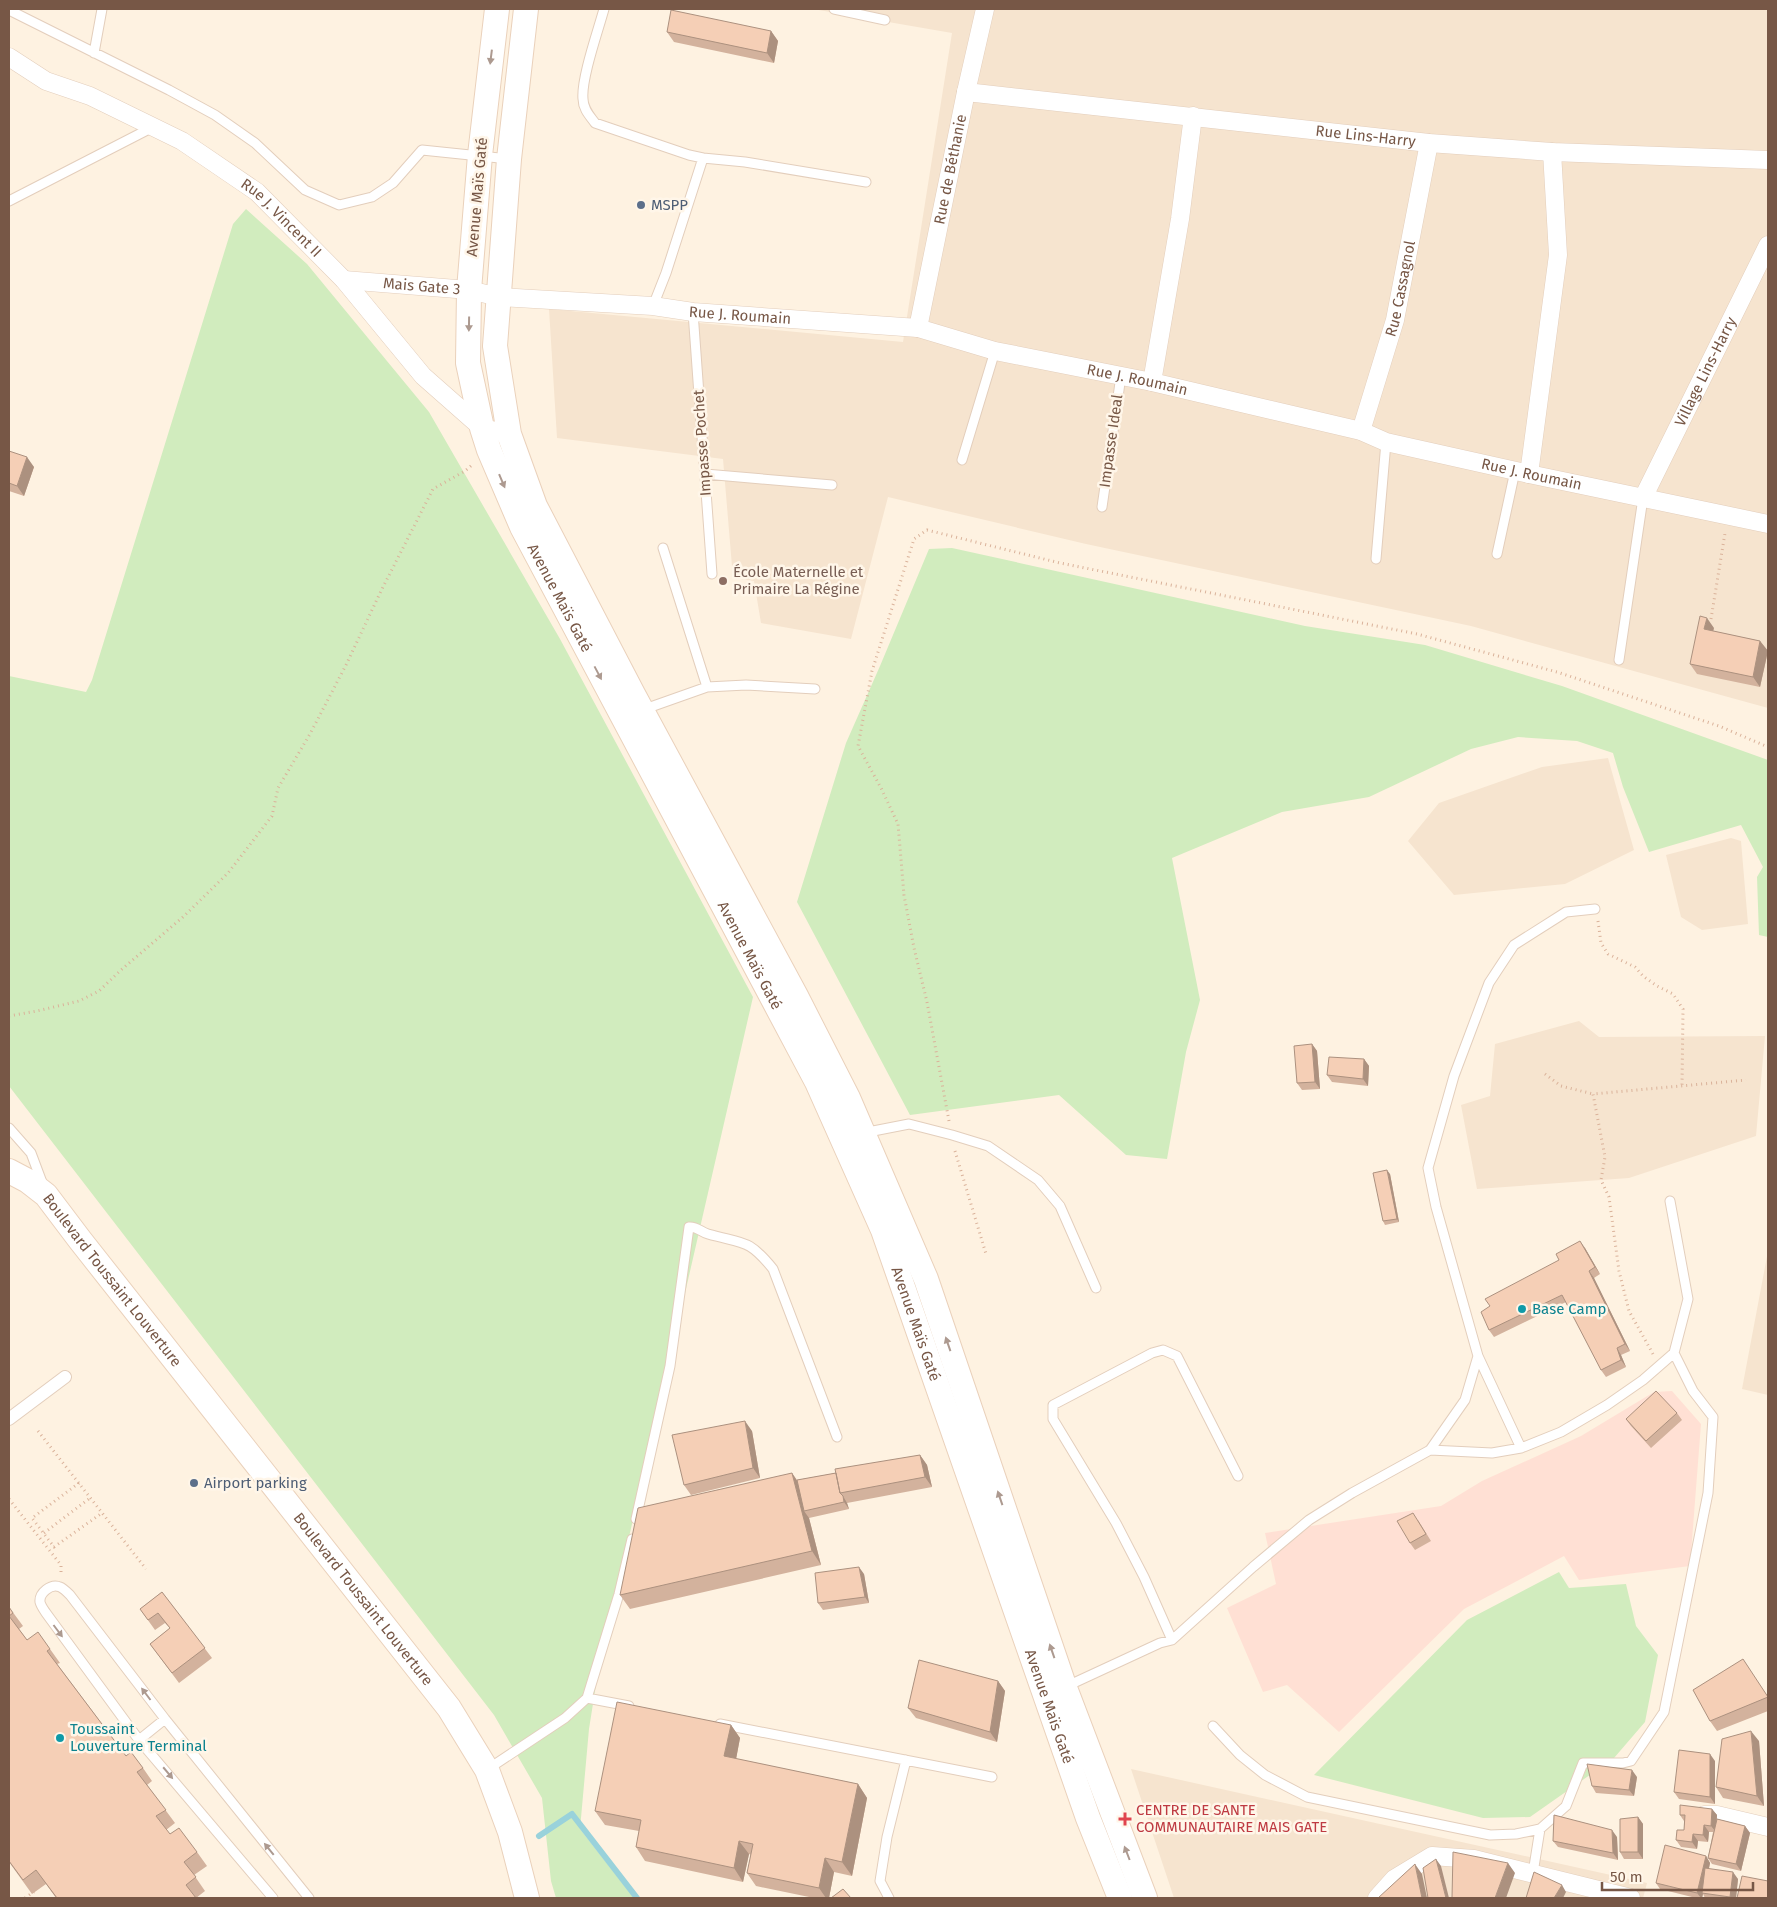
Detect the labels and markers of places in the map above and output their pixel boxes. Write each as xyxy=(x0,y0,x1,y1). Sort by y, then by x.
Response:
place label: MSPP xyxy=(651,196,688,214)
marker: MSPP xyxy=(635,199,647,211)
place label: École Maternelle et Primaire La Régine xyxy=(733,563,864,598)
marker: École Maternelle et Primaire La Régine xyxy=(717,575,729,587)
place label: Base Camp xyxy=(1532,1300,1606,1318)
marker: Base Camp xyxy=(1516,1303,1528,1315)
place label: Airport parking xyxy=(204,1474,307,1492)
marker: Airport parking xyxy=(188,1477,200,1489)
place label: Toussaint Louverture Terminal xyxy=(70,1720,207,1755)
marker: Toussaint Louverture Terminal xyxy=(54,1732,66,1744)
place label: CENTRE DE SANTE COMMUNAUTAIRE MAIS GATE xyxy=(1136,1801,1327,1836)
marker: CENTRE DE SANTE COMMUNAUTAIRE MAIS GATE xyxy=(1118,1812,1132,1826)

